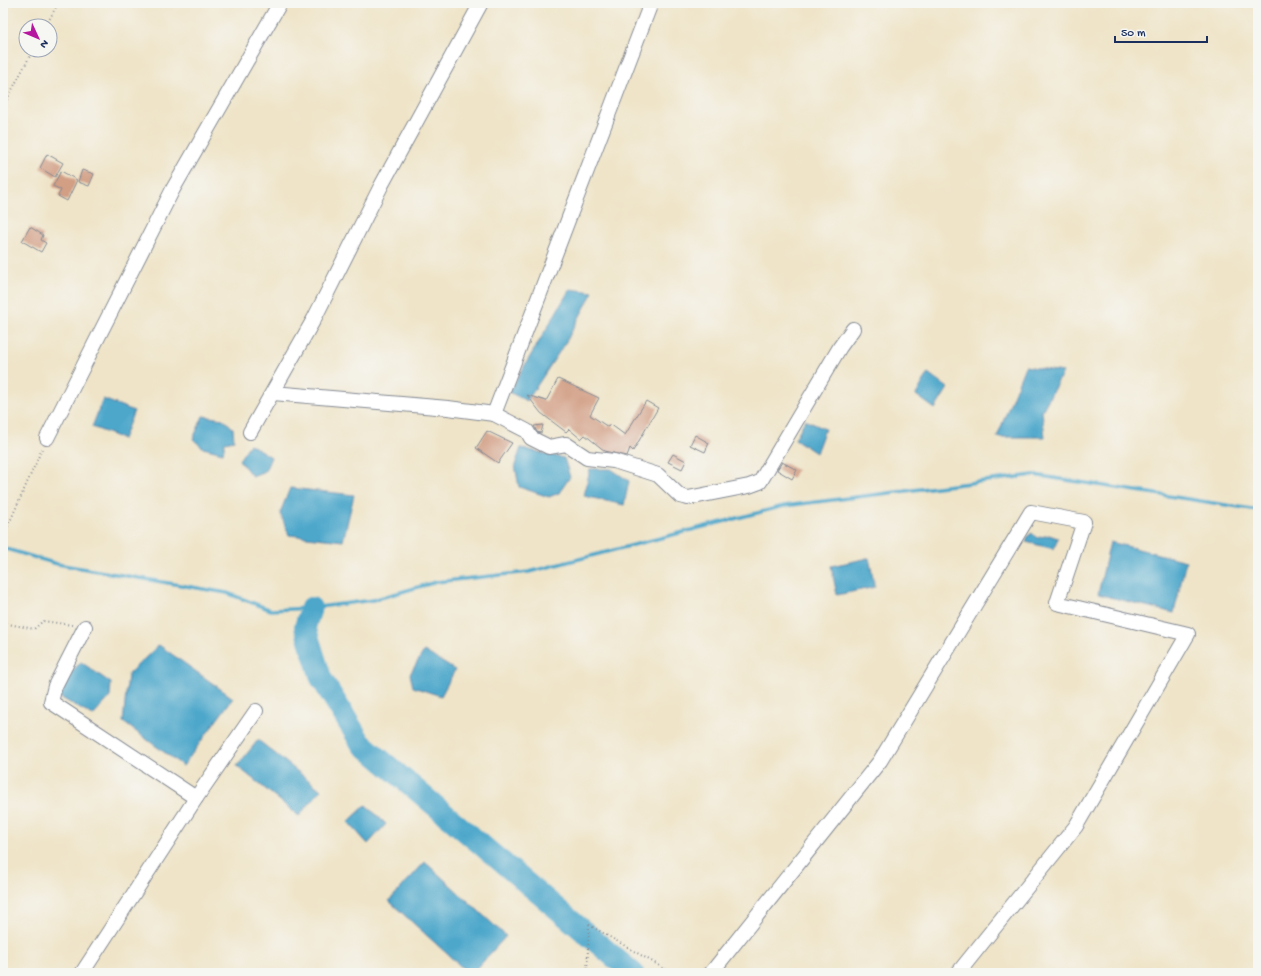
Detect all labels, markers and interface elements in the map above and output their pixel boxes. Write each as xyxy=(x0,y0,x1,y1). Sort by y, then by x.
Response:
north arrow xyxy=(18,18,58,58)
scale bar xyxy=(1115,18,1207,44)
text: 50 m xyxy=(1121,27,1146,41)
text: N xyxy=(37,37,51,50)

